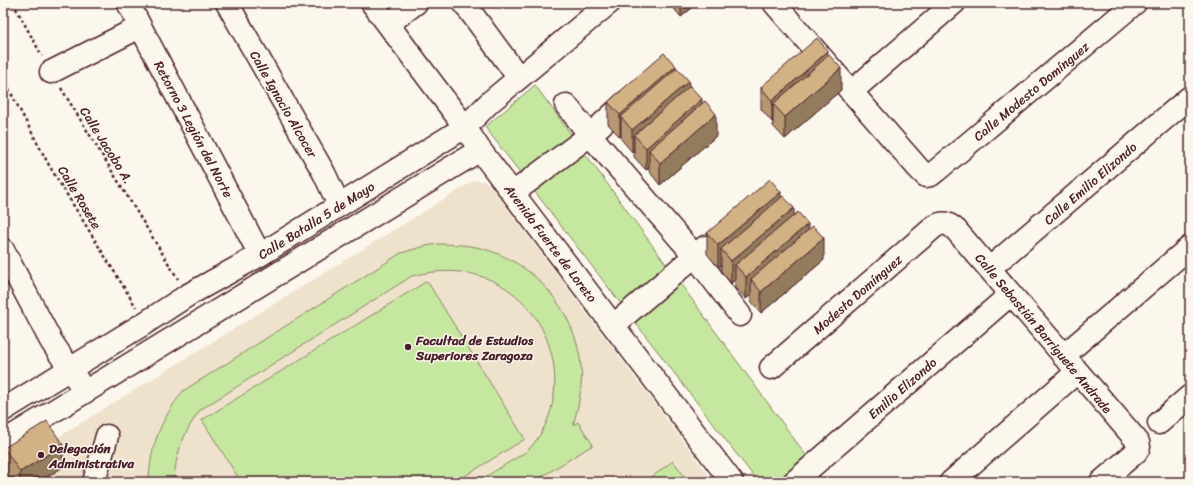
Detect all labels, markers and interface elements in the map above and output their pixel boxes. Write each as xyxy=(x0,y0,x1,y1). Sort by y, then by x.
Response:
street label: Calle Modesto Domínguez xyxy=(968,35,1095,147)
street label: Calle Ignacio Alcocer xyxy=(243,46,324,163)
street label: Retorno 3 Legión del Norte xyxy=(148,57,240,202)
street label: Calle Jacobo A. xyxy=(74,102,139,188)
street label: Calle Emilio Elizondo xyxy=(1038,136,1143,231)
street label: Calle Rosete xyxy=(51,161,108,234)
street label: Calle Batalla 5 de Mayo xyxy=(253,175,380,266)
street label: Avenida Fuerte de Loreto xyxy=(498,178,603,308)
street label: Modesto Domínguez xyxy=(807,248,908,340)
street label: Calle Sebastián Barriguete Andrade xyxy=(969,248,1118,419)
place label: Facultad de Estudios Superiores Zaragoza xyxy=(415,329,534,367)
marker: Facultad de Estudios Superiores Zaragoza xyxy=(403,342,413,352)
street label: Emilio Elizondo xyxy=(863,351,943,425)
place label: Delegación Administrativa xyxy=(48,437,134,475)
marker: Delegación Administrativa xyxy=(36,450,46,460)

